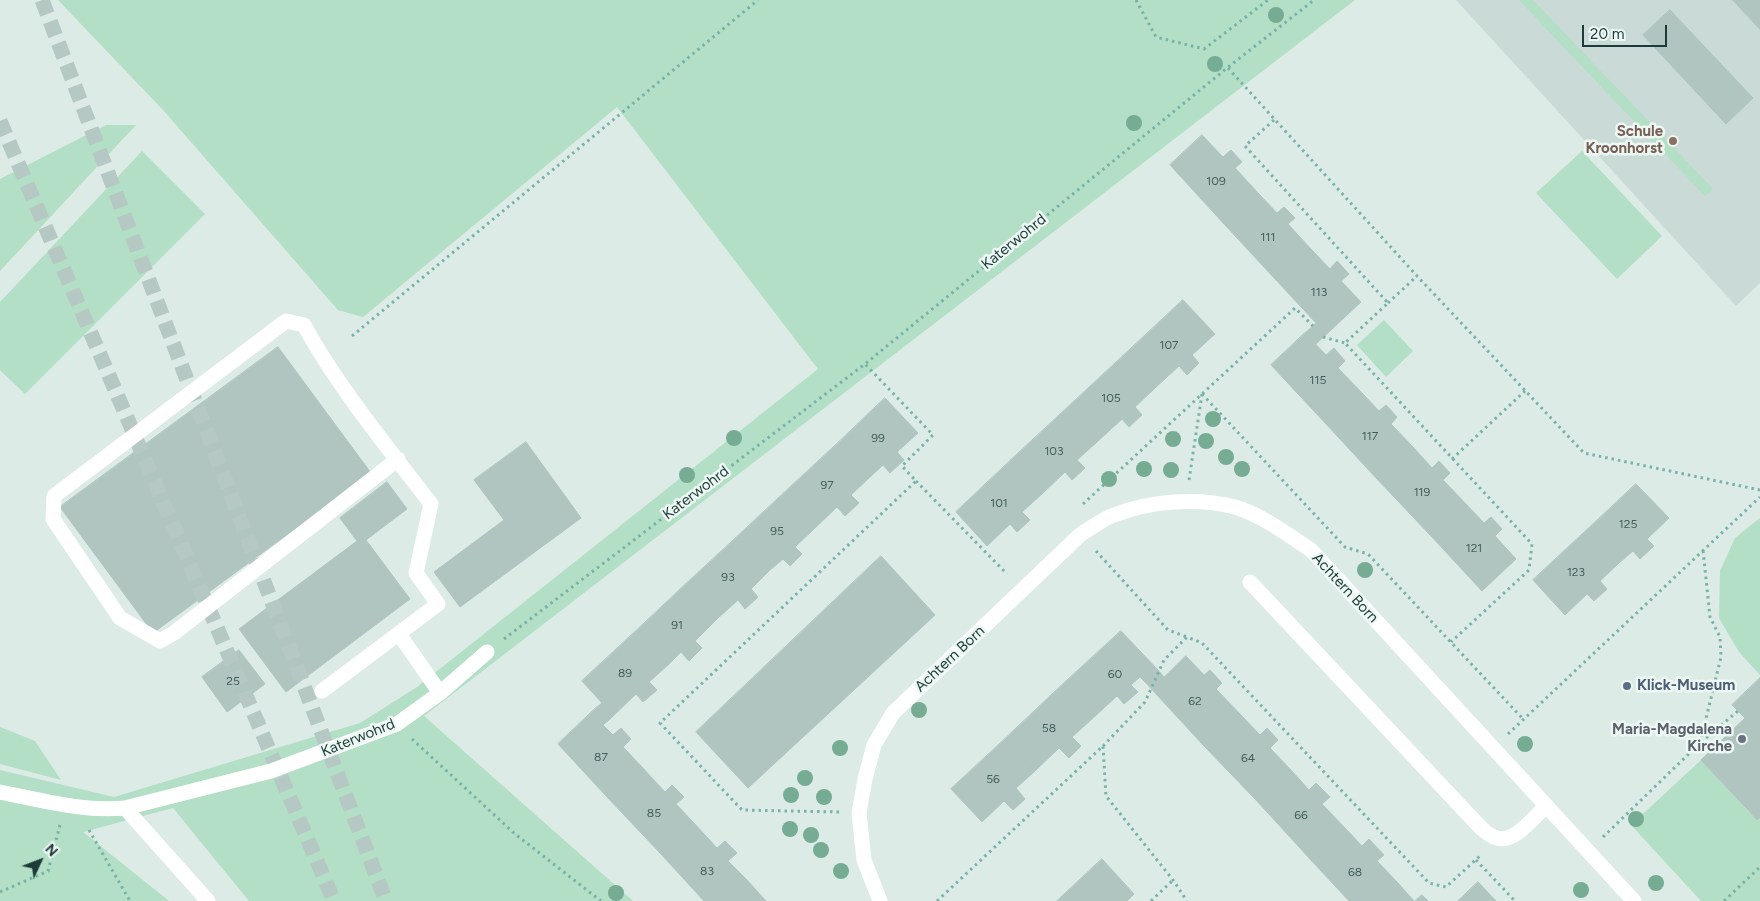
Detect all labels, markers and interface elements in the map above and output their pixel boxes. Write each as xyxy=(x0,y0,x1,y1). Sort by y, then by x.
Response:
scale bar xyxy=(1585,15,1670,47)
text: 20 m xyxy=(1590,25,1624,43)
place label: Schule Kroonhorst xyxy=(1586,123,1663,158)
marker: Schule Kroonhorst xyxy=(1667,135,1679,147)
house number: 109 xyxy=(1206,174,1226,188)
street label: Katerwohrd xyxy=(978,210,1050,274)
house number: 111 xyxy=(1261,230,1275,244)
house number: 113 xyxy=(1311,285,1327,299)
house number: 107 xyxy=(1159,338,1179,352)
house number: 115 xyxy=(1310,373,1326,387)
house number: 105 xyxy=(1101,391,1121,405)
house number: 117 xyxy=(1362,429,1378,443)
house number: 99 xyxy=(871,431,885,445)
house number: 103 xyxy=(1044,444,1064,458)
street label: Katerwohrd xyxy=(659,462,733,524)
house number: 97 xyxy=(820,478,834,492)
house number: 119 xyxy=(1414,485,1430,499)
house number: 101 xyxy=(990,496,1008,510)
house number: 125 xyxy=(1619,517,1637,531)
house number: 95 xyxy=(770,524,784,538)
house number: 121 xyxy=(1466,541,1482,555)
street label: Achtern Born xyxy=(1308,549,1382,627)
house number: 123 xyxy=(1567,565,1585,579)
house number: 93 xyxy=(721,570,735,584)
house number: 91 xyxy=(671,618,683,632)
street label: Achtern Born xyxy=(911,622,989,696)
house number: 89 xyxy=(618,666,632,680)
house number: 60 xyxy=(1108,667,1122,681)
house number: 25 xyxy=(226,674,240,688)
place label: Klick-Museum xyxy=(1637,677,1735,695)
marker: Klick-Museum xyxy=(1621,680,1633,692)
house number: 62 xyxy=(1188,694,1202,708)
street label: Katerwohrd xyxy=(318,715,398,761)
house number: 58 xyxy=(1042,721,1056,735)
place label: Maria-Magdalena Kirche xyxy=(1612,721,1732,756)
marker: Maria-Magdalena Kirche xyxy=(1736,733,1748,745)
house number: 87 xyxy=(594,750,608,764)
house number: 64 xyxy=(1241,751,1255,765)
house number: 56 xyxy=(986,772,1000,786)
house number: 85 xyxy=(647,806,661,820)
house number: 66 xyxy=(1294,808,1308,822)
north arrow xyxy=(15,836,65,886)
text: N xyxy=(41,841,61,860)
house number: 83 xyxy=(700,864,714,878)
house number: 68 xyxy=(1348,865,1362,879)

